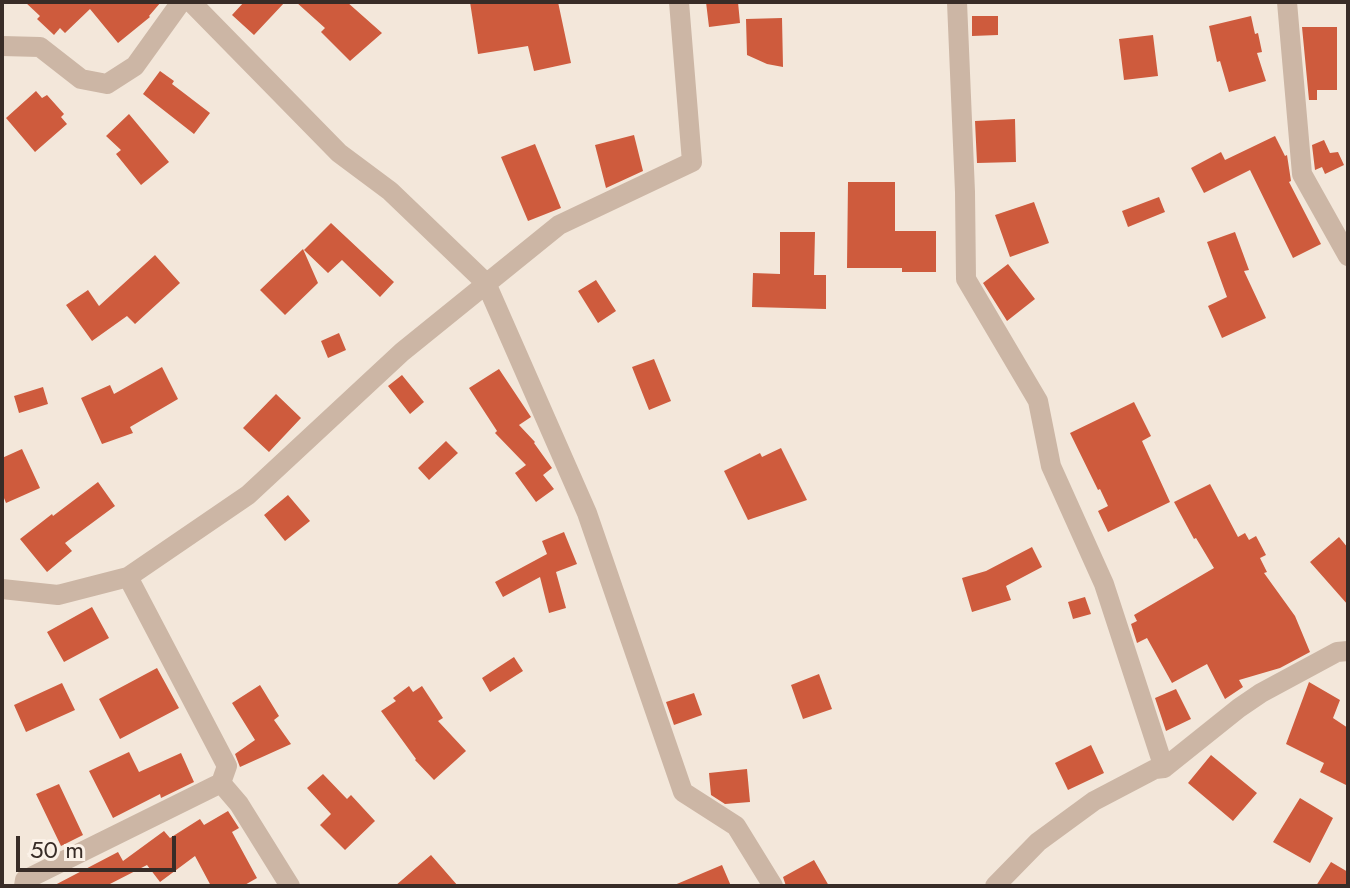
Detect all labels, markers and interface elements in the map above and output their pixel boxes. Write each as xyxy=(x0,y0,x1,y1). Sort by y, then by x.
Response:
scale bar xyxy=(20,820,180,870)
text: 50 m xyxy=(30,832,84,867)

